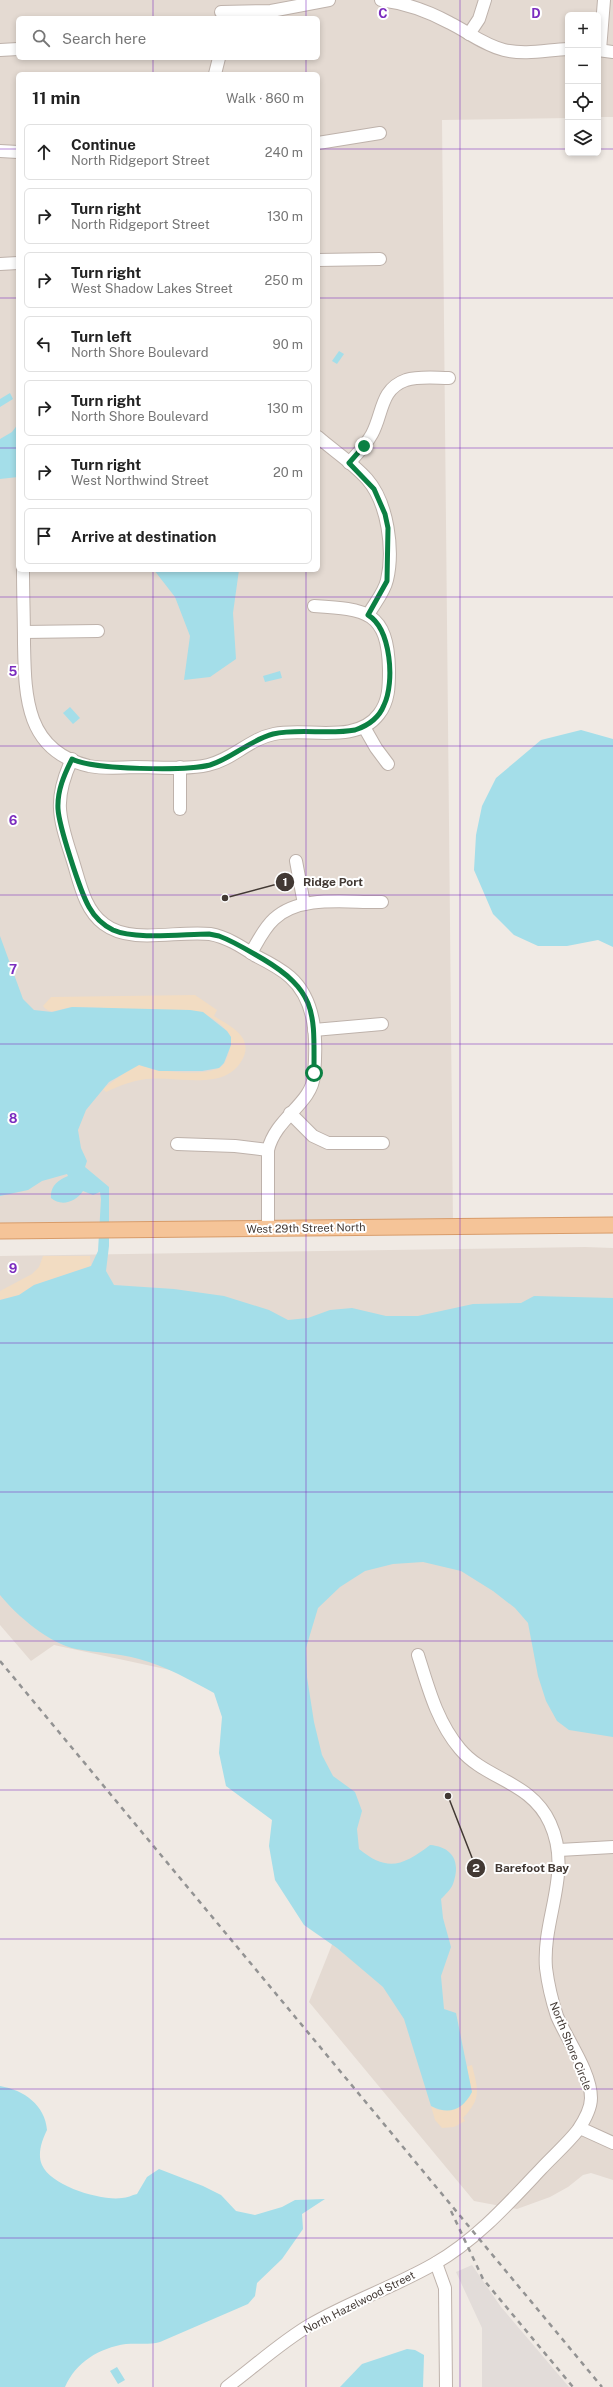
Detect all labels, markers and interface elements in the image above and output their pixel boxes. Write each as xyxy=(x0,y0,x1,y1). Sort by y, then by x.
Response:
text: C xyxy=(378,6,388,21)
text: D xyxy=(531,6,541,21)
map controls xyxy=(565,12,601,156)
button: + xyxy=(565,12,601,48)
search box xyxy=(16,16,320,60)
icon: search xyxy=(30,27,52,49)
text: Search here xyxy=(62,30,146,47)
button: − xyxy=(565,48,601,84)
button: locate xyxy=(565,84,601,120)
text: 11 min xyxy=(32,88,80,108)
text: Walk · 860 m xyxy=(226,91,304,106)
button: layers xyxy=(565,120,601,156)
text: Continue xyxy=(71,136,136,153)
icon: ahead xyxy=(33,141,55,163)
text: 240 m xyxy=(265,145,303,160)
text: North Ridgeport Street xyxy=(71,153,210,168)
text: Turn right xyxy=(71,200,141,217)
icon: right xyxy=(33,205,55,227)
text: 130 m xyxy=(267,209,303,224)
text: North Ridgeport Street xyxy=(71,217,210,232)
text: Turn right xyxy=(71,264,141,281)
icon: right xyxy=(33,269,55,291)
text: 250 m xyxy=(265,273,303,288)
text: West Shadow Lakes Street xyxy=(71,281,233,296)
text: Turn left xyxy=(71,328,132,345)
icon: left xyxy=(33,333,55,355)
text: 90 m xyxy=(273,337,303,352)
text: North Shore Boulevard xyxy=(71,345,209,360)
text: Turn right xyxy=(71,392,141,409)
icon: right xyxy=(33,397,55,419)
text: 130 m xyxy=(267,401,303,416)
text: North Shore Boulevard xyxy=(71,409,209,424)
route end xyxy=(355,437,373,455)
text: Turn right xyxy=(71,456,141,473)
icon: right xyxy=(33,461,55,483)
text: 20 m xyxy=(273,465,303,480)
text: West Northwind Street xyxy=(71,473,209,488)
icon: arrive xyxy=(33,525,55,547)
text: Arrive at destination xyxy=(71,528,216,545)
text: 5 xyxy=(9,664,18,679)
text: 6 xyxy=(9,813,18,828)
callout: Ridge Port xyxy=(275,870,371,894)
text: 1 xyxy=(282,875,288,889)
text: Ridge Port xyxy=(303,875,363,889)
text: 7 xyxy=(9,962,17,977)
route start xyxy=(305,1064,323,1082)
text: 8 xyxy=(9,1111,18,1126)
street label: West 29th Street North xyxy=(246,1221,366,1235)
text: 9 xyxy=(9,1261,17,1276)
callout: Barefoot Bay xyxy=(466,1856,577,1880)
text: 2 xyxy=(472,1861,480,1875)
text: Barefoot Bay xyxy=(495,1861,569,1875)
street label: North Shore Circle xyxy=(548,2000,594,2092)
street label: North Hazelwood Street xyxy=(301,2269,417,2335)

